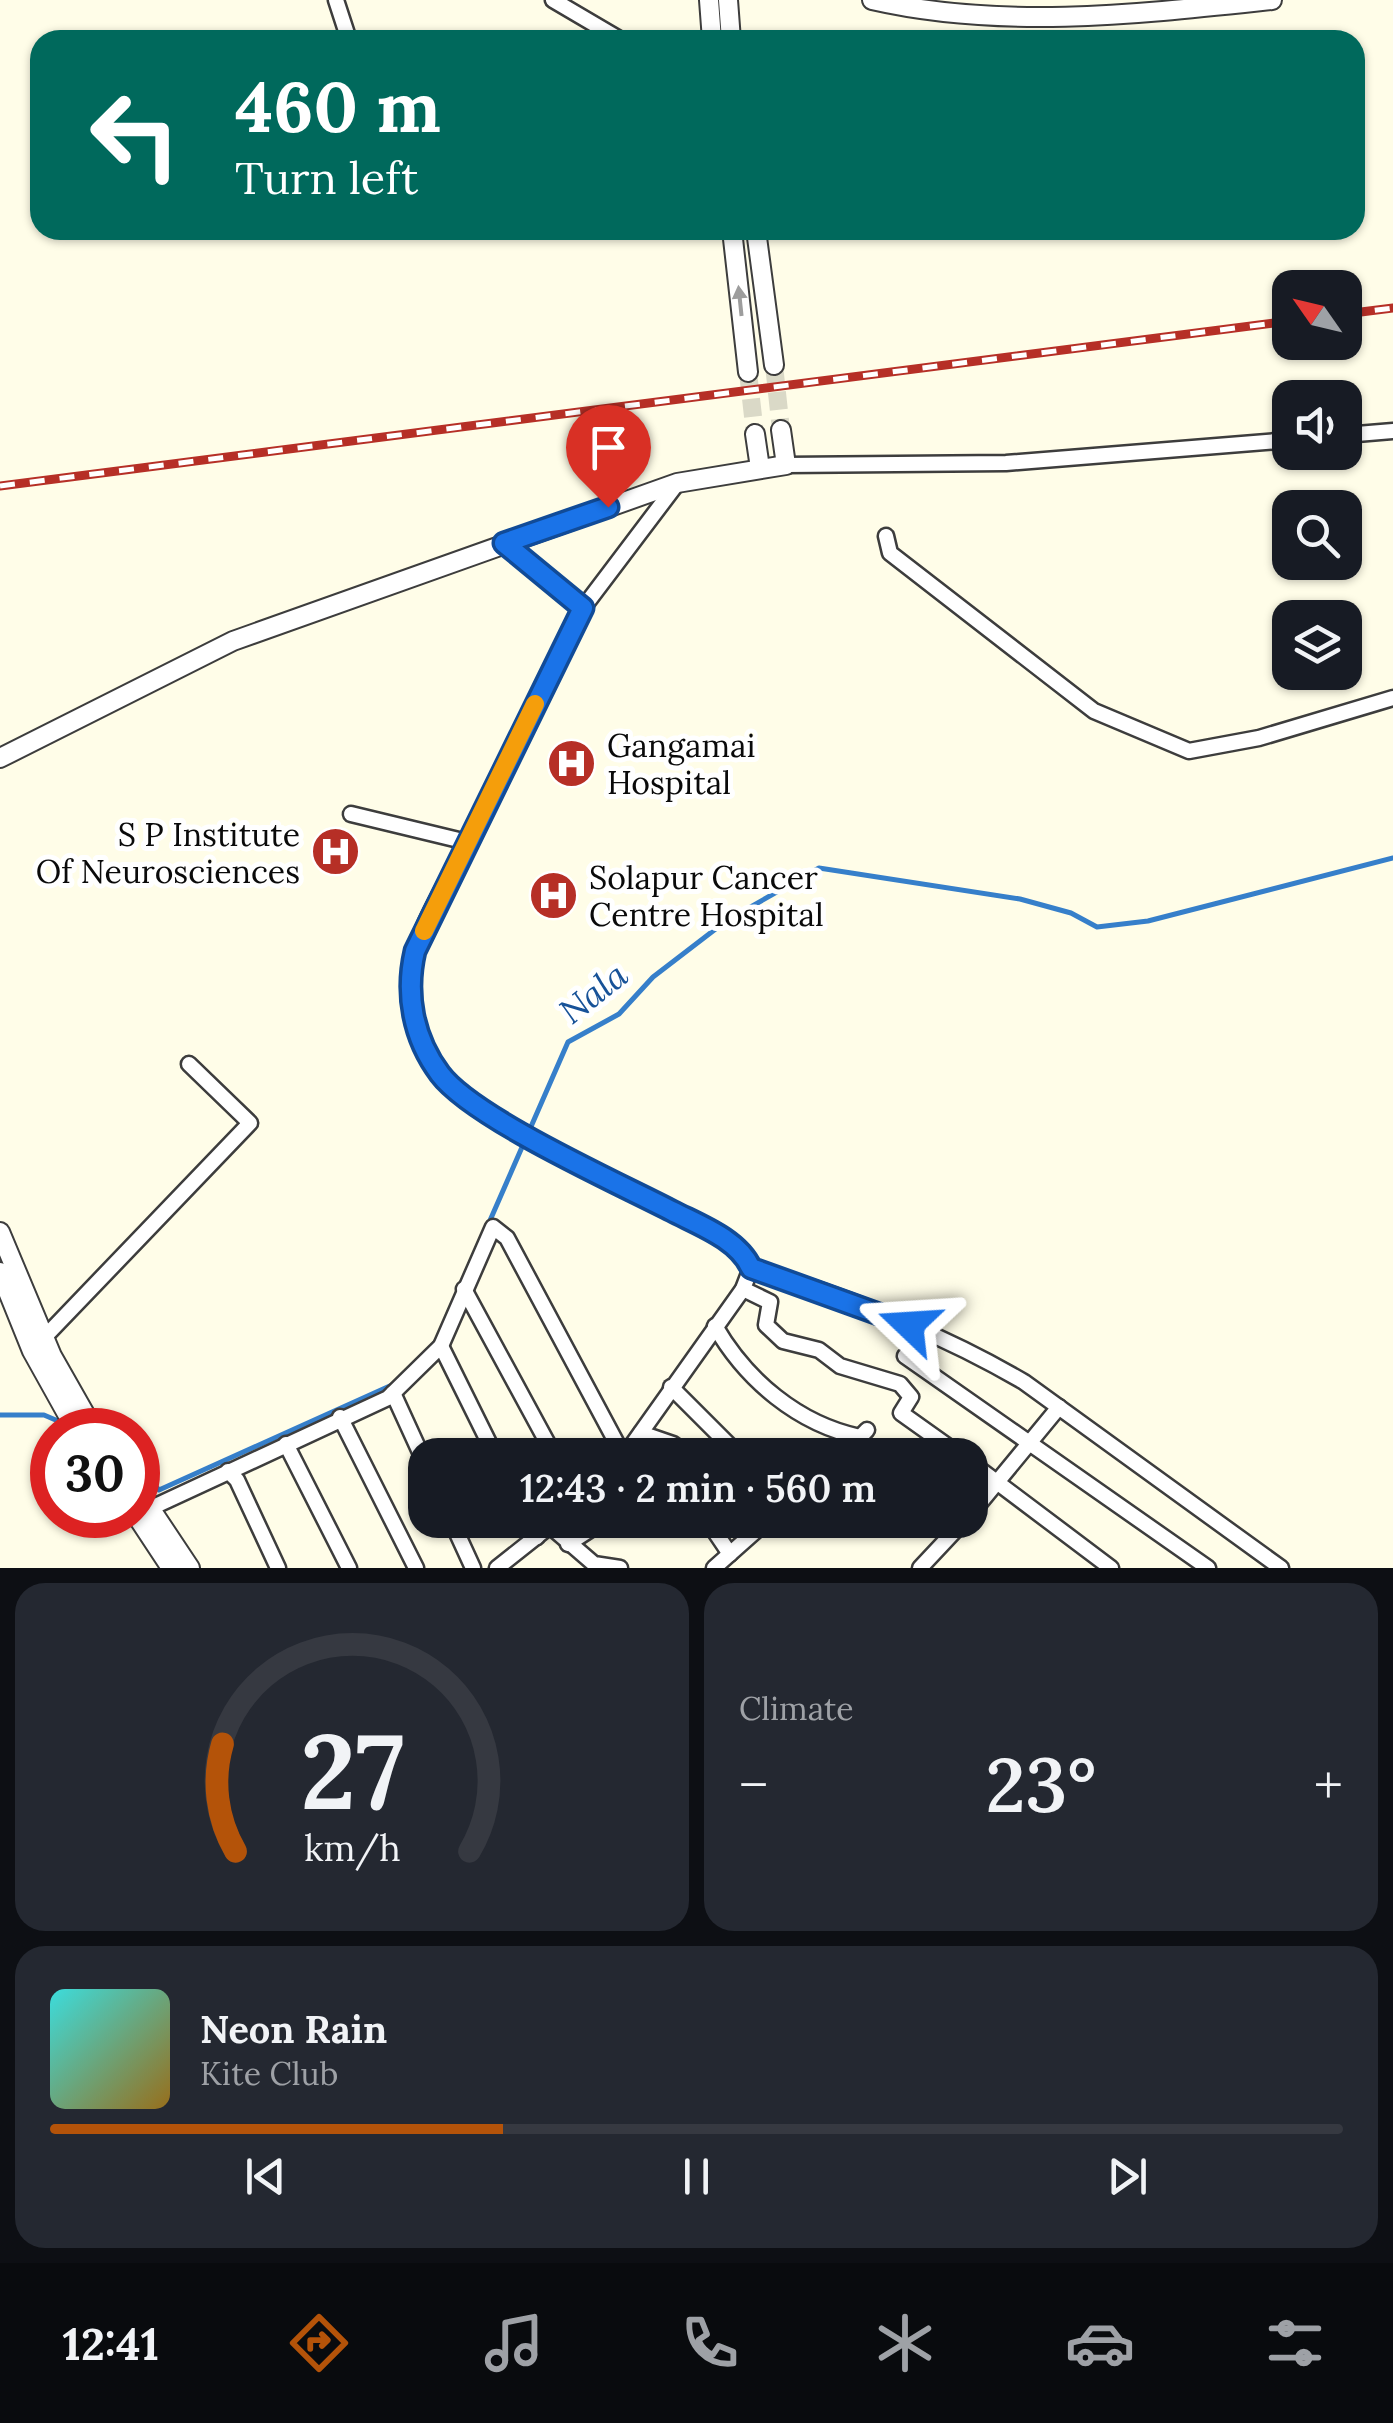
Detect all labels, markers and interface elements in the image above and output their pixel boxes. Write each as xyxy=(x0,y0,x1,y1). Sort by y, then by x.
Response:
text: 460 m xyxy=(235,62,441,151)
icon: left xyxy=(70,70,200,200)
text: Turn left xyxy=(235,149,418,206)
north arrow xyxy=(1272,270,1362,360)
map controls xyxy=(1272,270,1362,690)
one-way arrow xyxy=(732,284,748,316)
button: sound xyxy=(1272,380,1362,470)
pin xyxy=(566,405,651,508)
icon: arrive xyxy=(581,420,636,475)
button: search xyxy=(1272,490,1362,580)
button: layers xyxy=(1272,600,1362,690)
place label: Gangamai Hospital xyxy=(607,725,756,803)
hospital icon: Gangamai Hospital xyxy=(546,737,598,789)
place label: S P Institute Of Neurosciences xyxy=(36,814,300,892)
hospital icon: S P Institute Of Neurosciences xyxy=(309,826,361,878)
place label: Solapur Cancer Centre Hospital xyxy=(589,857,824,935)
hospital icon: Solapur Cancer Centre Hospital xyxy=(528,869,580,921)
water label: Nala xyxy=(550,952,637,1034)
position arrow xyxy=(857,1273,961,1377)
speed limit sign: 30 xyxy=(30,1408,160,1538)
text: 12:43 · 2 min · 560 m xyxy=(520,1464,876,1512)
text: Climate xyxy=(739,1688,854,1729)
text: 27 xyxy=(300,1704,404,1837)
text: 23° xyxy=(986,1737,1096,1833)
text: − xyxy=(739,1750,768,1820)
text: + xyxy=(1314,1750,1343,1820)
text: km/h xyxy=(304,1825,400,1871)
text: Neon Rain xyxy=(200,2005,387,2053)
text: Kite Club xyxy=(200,2053,338,2094)
icon: previous xyxy=(238,2149,293,2204)
icon: pause xyxy=(669,2149,724,2204)
icon: next xyxy=(1100,2149,1155,2204)
icon: directions xyxy=(284,2308,354,2378)
icon: music xyxy=(479,2308,549,2378)
icon: phone xyxy=(675,2308,745,2378)
icon: climate xyxy=(870,2308,940,2378)
icon: car xyxy=(1065,2308,1135,2378)
icon: filters xyxy=(1260,2308,1330,2378)
text: 12:41 xyxy=(63,2315,159,2372)

